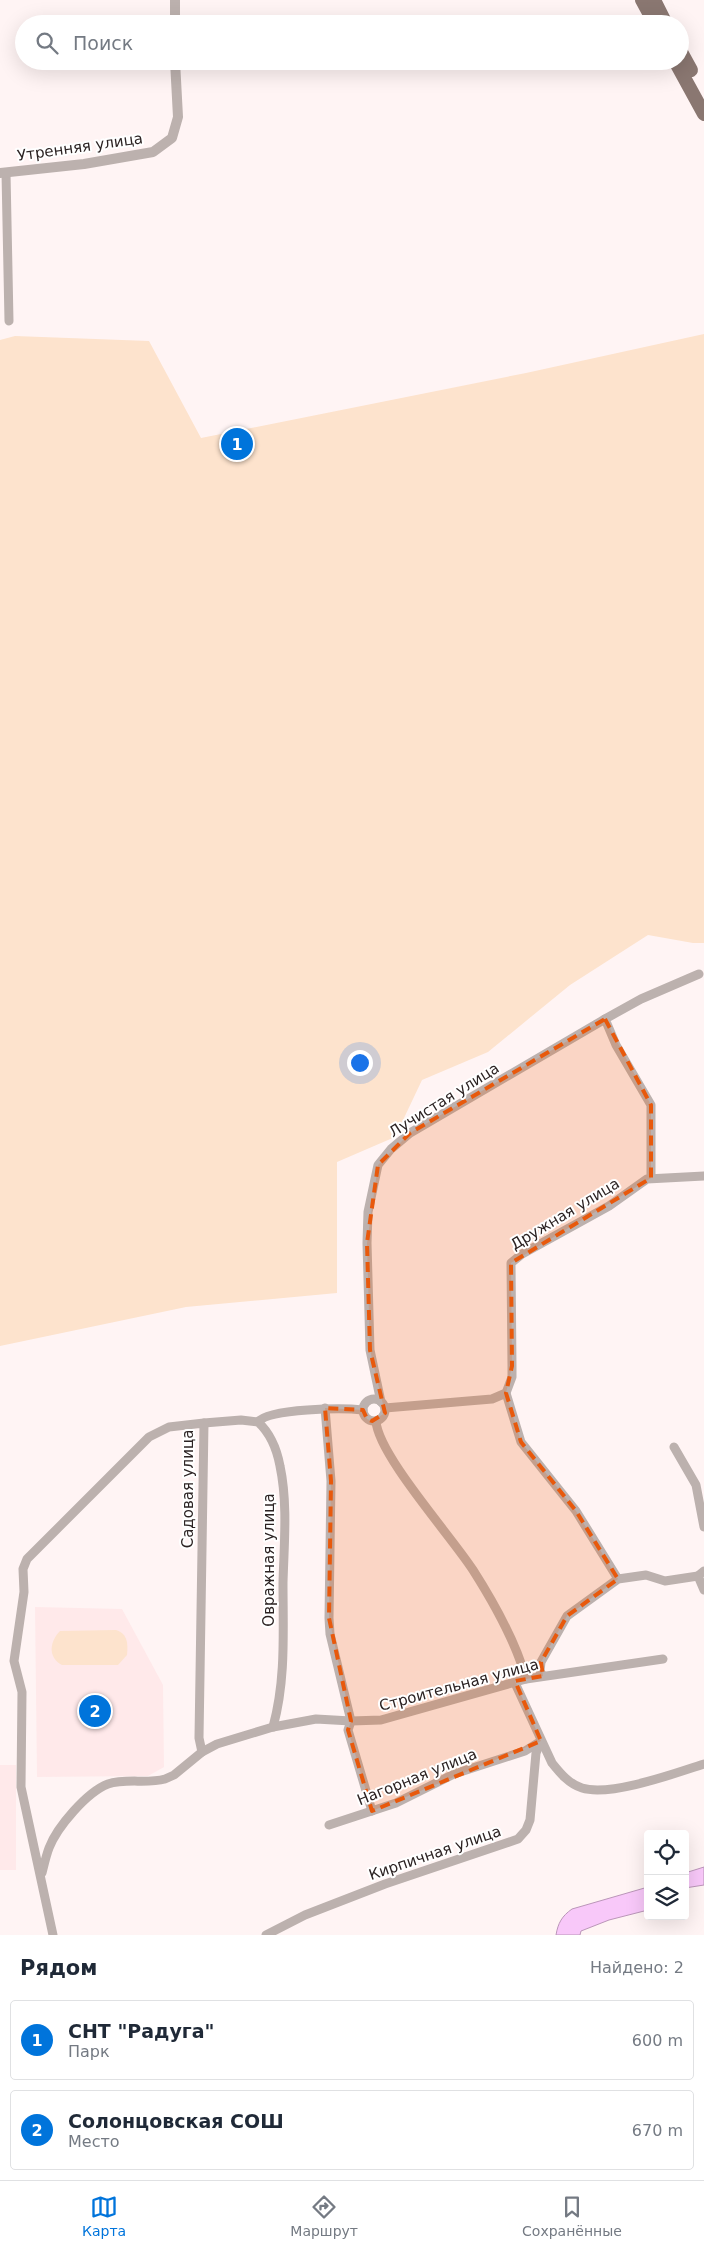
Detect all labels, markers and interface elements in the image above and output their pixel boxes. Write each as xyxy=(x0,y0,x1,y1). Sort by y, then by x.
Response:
search box xyxy=(15,15,689,70)
icon: search xyxy=(33,29,61,57)
text: Поиск xyxy=(73,32,133,54)
street label: Утренняя улица xyxy=(16,129,144,165)
pin: 1 xyxy=(221,425,253,463)
your location xyxy=(347,1050,373,1076)
street label: Лучистая улица xyxy=(386,1059,502,1141)
street label: Дружная улица xyxy=(507,1174,623,1254)
street label: Садовая улица xyxy=(179,1430,197,1548)
street label: Овражная улица xyxy=(260,1493,278,1627)
street label: Строительная улица xyxy=(377,1655,541,1715)
pin: 2 xyxy=(79,1692,111,1730)
street label: Нагорная улица xyxy=(355,1745,479,1809)
street label: Кирпичная улица xyxy=(366,1822,504,1884)
map controls xyxy=(644,1830,689,1920)
button: locate xyxy=(644,1830,689,1875)
button: layers xyxy=(644,1875,689,1920)
text: Рядом xyxy=(20,1956,97,1980)
text: Найдено: 2 xyxy=(590,1958,684,1977)
text: СНТ "Радуга" xyxy=(68,2020,214,2042)
text: 1 xyxy=(31,2031,43,2050)
text: 600 m xyxy=(632,2031,683,2050)
text: Парк xyxy=(68,2042,110,2061)
text: Солонцовская СОШ xyxy=(68,2110,284,2132)
text: 2 xyxy=(31,2121,43,2140)
text: 670 m xyxy=(632,2121,683,2140)
text: Место xyxy=(68,2132,120,2151)
tab: Карта xyxy=(82,2193,126,2239)
tab: Маршрут xyxy=(290,2193,358,2239)
tab: Сохранённые xyxy=(522,2193,622,2239)

